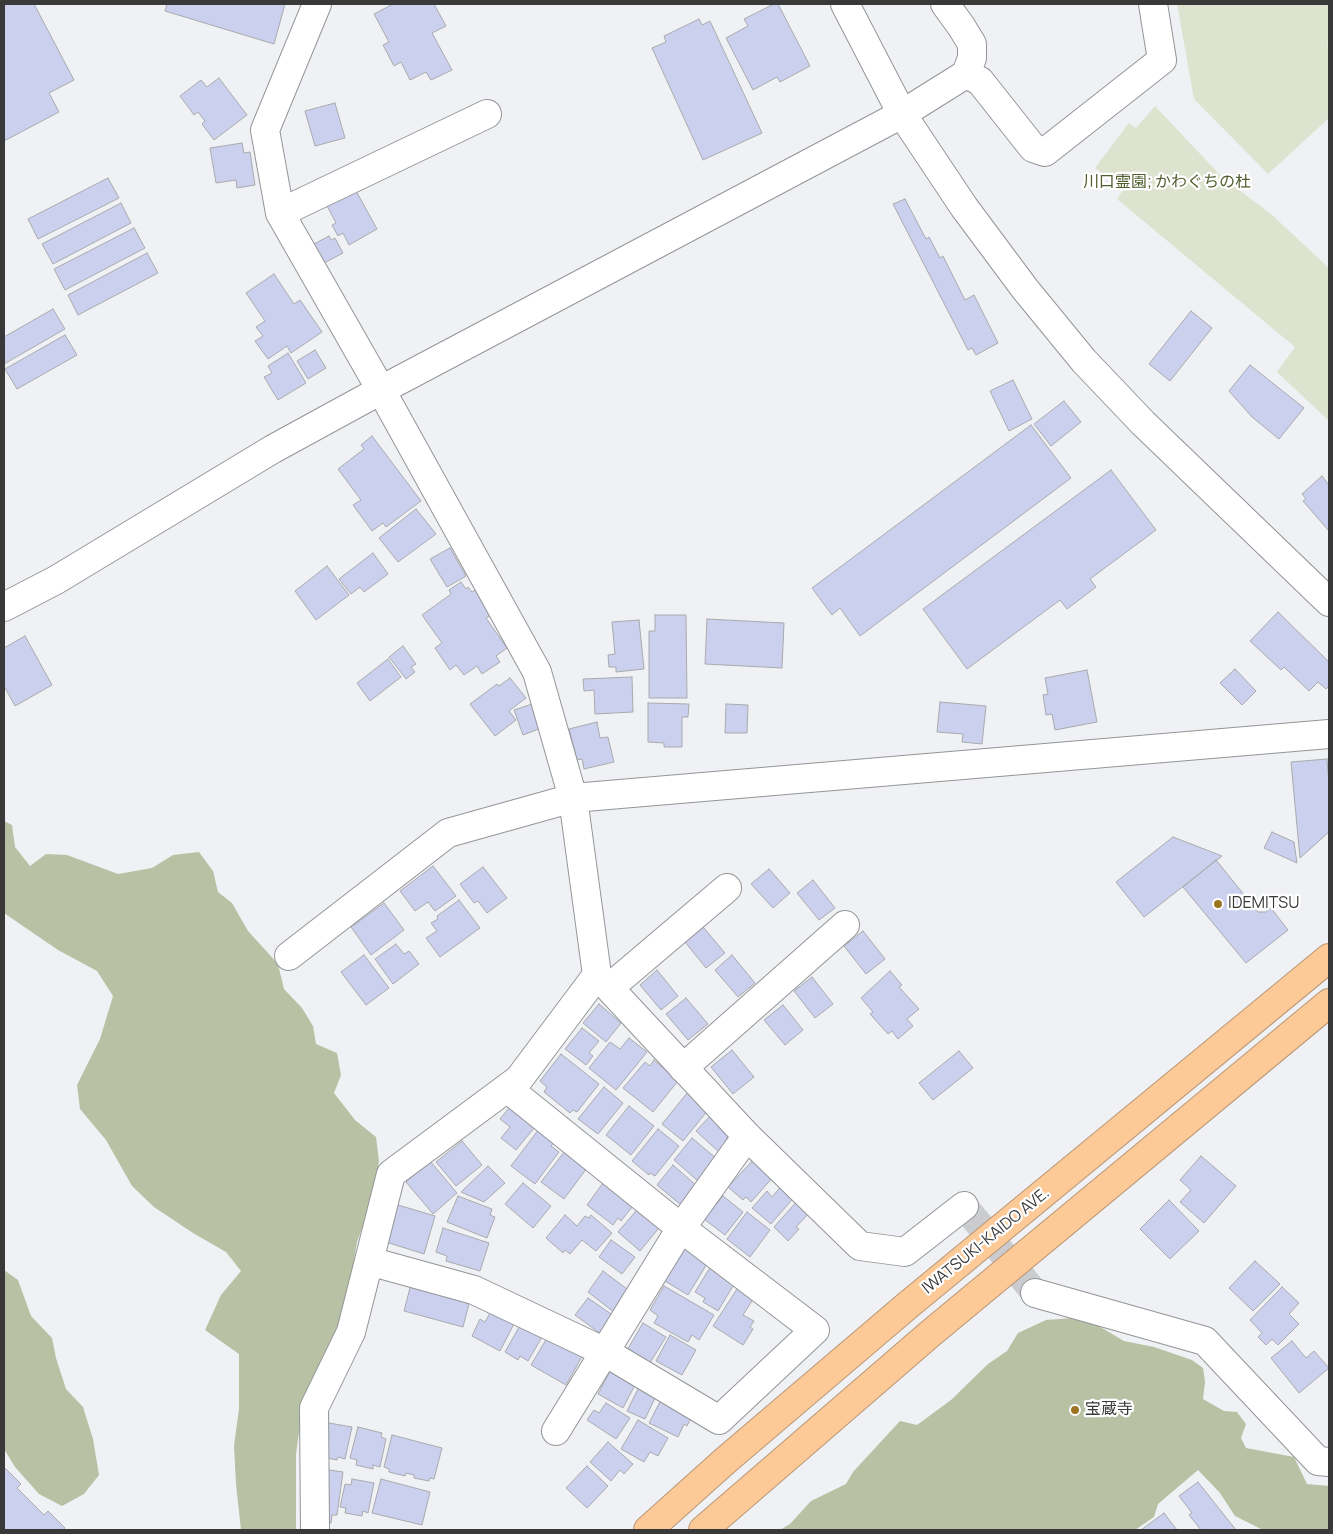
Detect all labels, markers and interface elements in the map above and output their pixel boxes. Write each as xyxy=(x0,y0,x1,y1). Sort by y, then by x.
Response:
park label: 川口霊園; かわぐちの杜 xyxy=(1083,173,1251,193)
place label: IDEMITSU xyxy=(1228,894,1299,914)
marker: IDEMITSU xyxy=(1212,898,1224,910)
street label: IWATSUKI-KAIDO AVE. xyxy=(919,1184,1053,1298)
place label: 宝蔵寺 xyxy=(1085,1400,1133,1420)
marker: 宝蔵寺 xyxy=(1069,1404,1081,1416)

